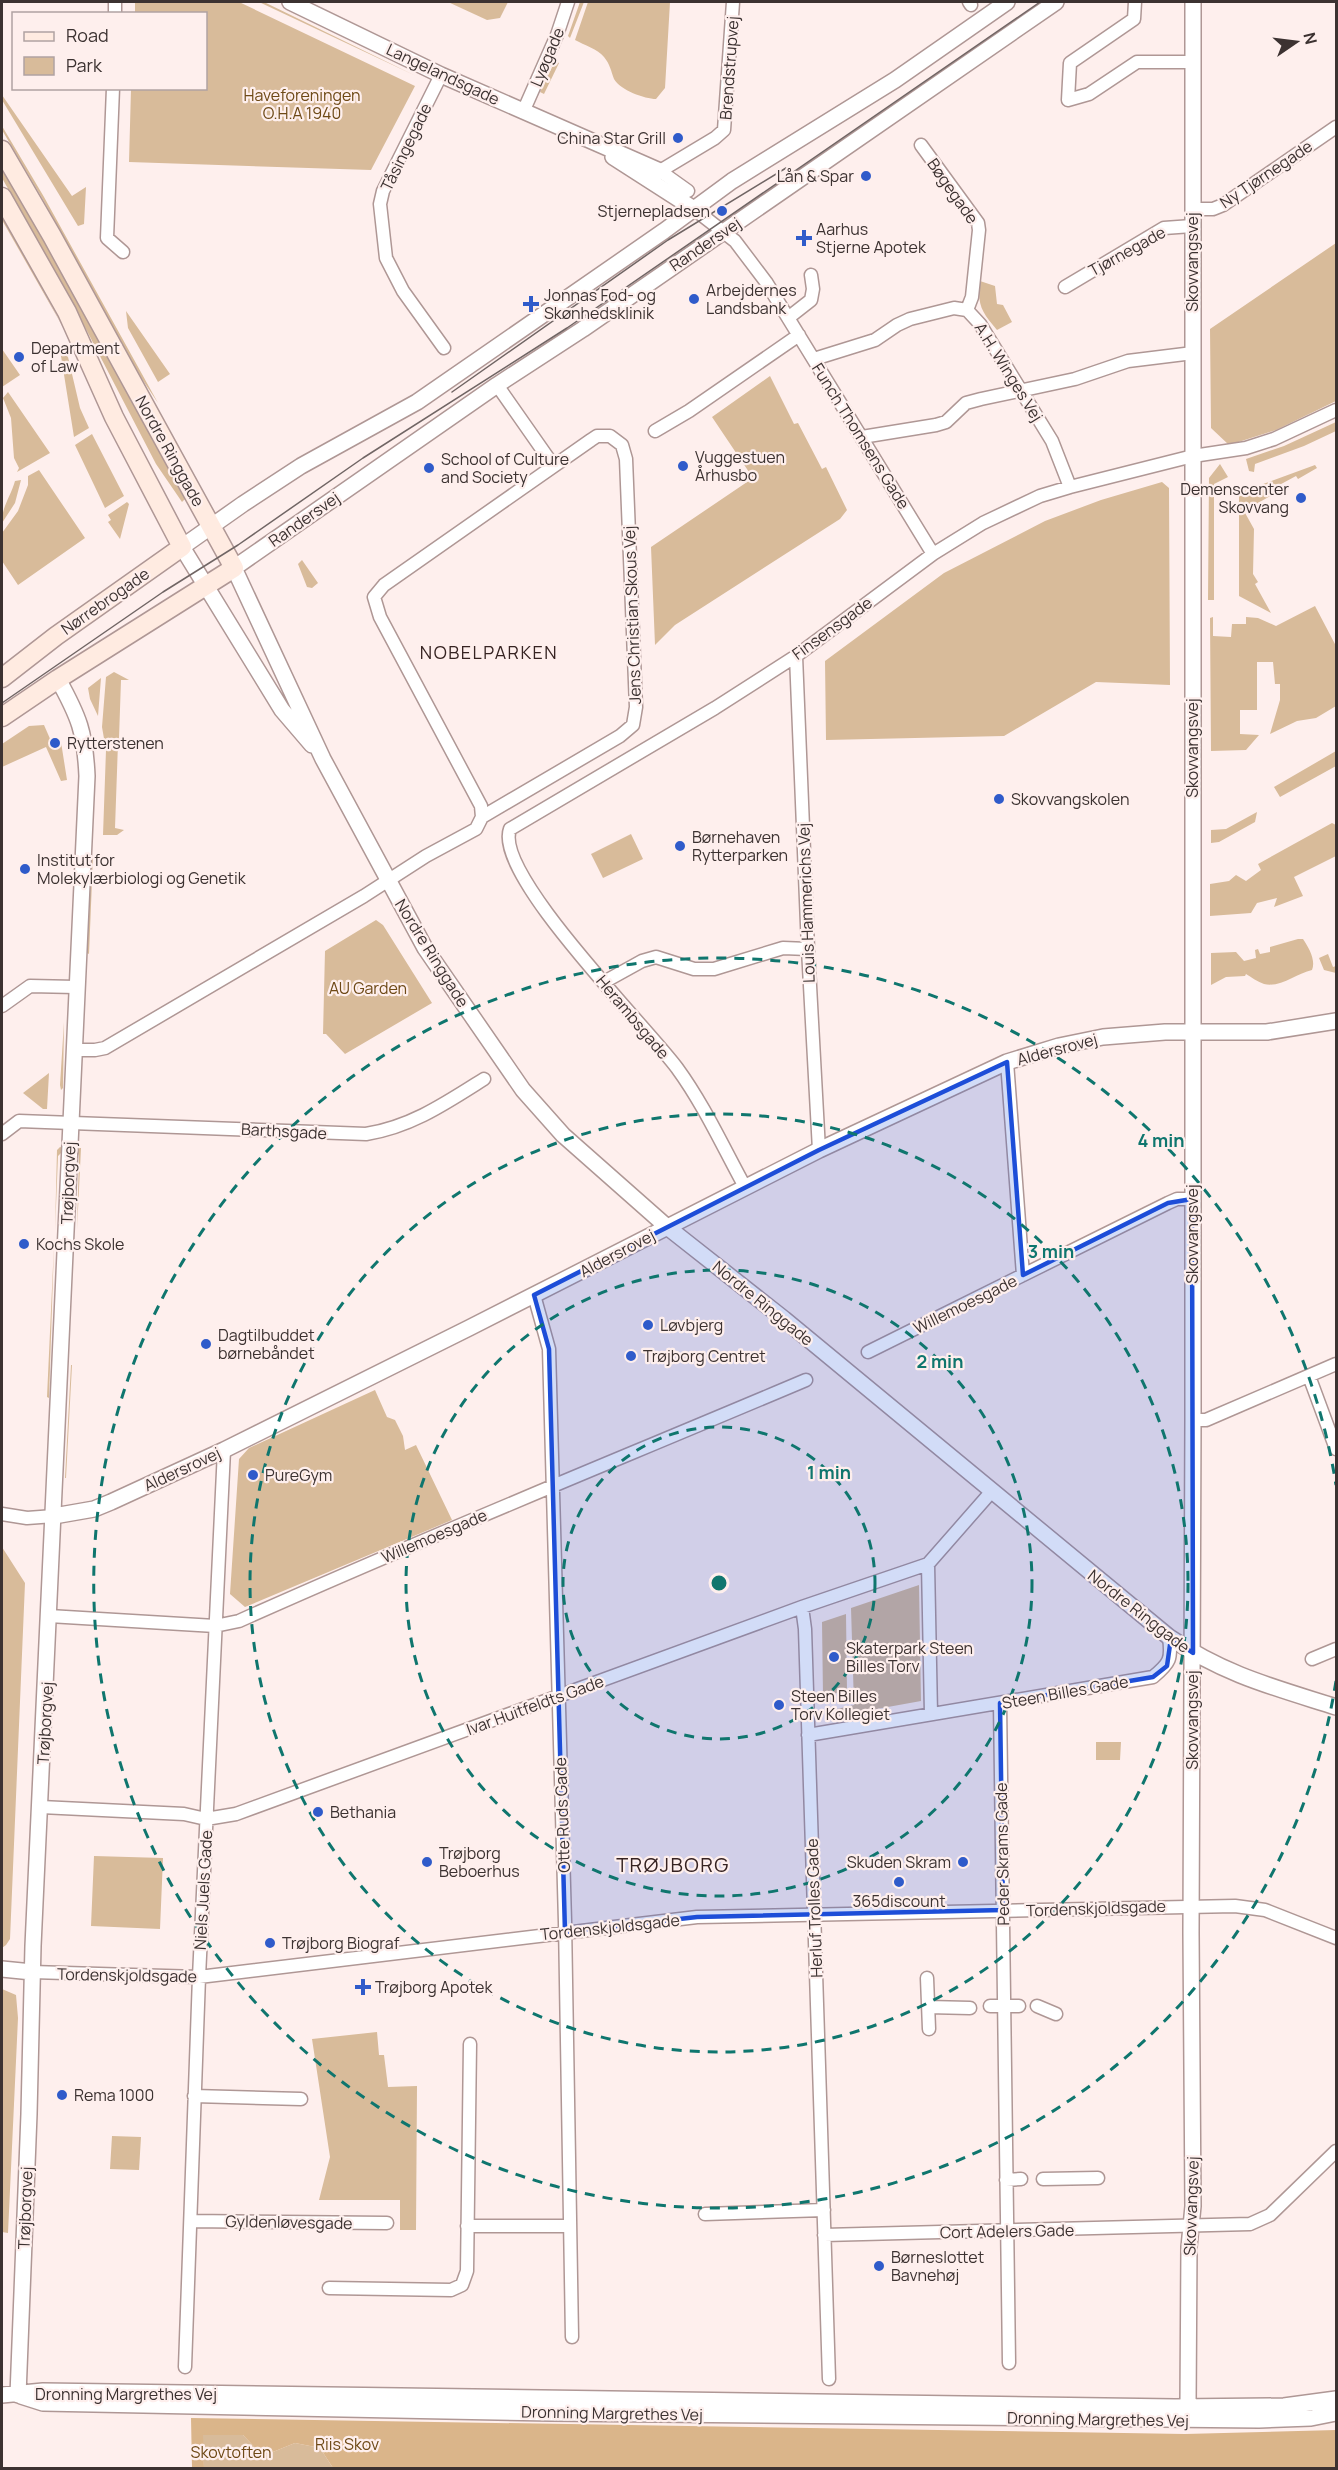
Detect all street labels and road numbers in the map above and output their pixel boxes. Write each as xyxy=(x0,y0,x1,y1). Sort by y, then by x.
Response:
street label: Brendstrupvej xyxy=(714,15,744,121)
street label: Lyøgade xyxy=(525,24,569,90)
street label: Langelandsgade xyxy=(383,38,503,110)
street label: Tåsingegade xyxy=(375,99,437,195)
street label: Ny Tjørnegade xyxy=(1215,135,1317,213)
street label: Bøgegade xyxy=(922,154,984,228)
street label: Randersvej xyxy=(665,212,745,276)
street label: Skovvangsvej xyxy=(1181,212,1203,312)
street label: Tjørnegade xyxy=(1085,221,1169,281)
street label: A.H. Winges Vej xyxy=(970,318,1048,426)
street label: Funch Thomsens Gade xyxy=(807,359,915,513)
street label: Nordre Ringgade xyxy=(130,392,210,510)
street label: Randersvej xyxy=(264,486,344,552)
street label: Jens Christian Skous Vej xyxy=(618,525,646,705)
street label: Nørrebrogade xyxy=(57,562,153,640)
street label: Finsensgade xyxy=(788,592,876,664)
street label: Skovvangsvej xyxy=(1181,698,1203,798)
street label: Louis Hammerichs Vej xyxy=(792,823,820,983)
street label: Nordre Ringgade xyxy=(390,895,474,1011)
street label: Herambsgade xyxy=(591,970,675,1064)
street label: Aldersrovej xyxy=(1014,1028,1100,1070)
street label: Barthsgade xyxy=(240,1118,328,1144)
street label: Trøjborgvej xyxy=(56,1141,80,1225)
street label: Skovvangsvej xyxy=(1181,1184,1203,1284)
street label: Aldersrovej xyxy=(575,1224,659,1282)
street label: Nordre Ringgade xyxy=(708,1256,818,1350)
street label: Willemoesgade xyxy=(909,1269,1021,1339)
street label: Aldersrovej xyxy=(140,1442,224,1496)
street label: Willemoesgade xyxy=(378,1504,490,1568)
street label: Nordre Ringgade xyxy=(1084,1564,1194,1658)
street label: Ivar Huitfeldts Gade xyxy=(463,1670,607,1740)
street label: Steen Billes Gade xyxy=(1000,1670,1130,1714)
street label: Skovvangsvej xyxy=(1181,1670,1203,1770)
street label: Trøjborgvej xyxy=(32,1681,58,1765)
street label: Otte Ruds Gade xyxy=(549,1757,575,1873)
street label: Peder Skrams Gade xyxy=(990,1782,1014,1926)
street label: Niels Juels Gade xyxy=(189,1830,217,1950)
street label: Herluf Trolles Gade xyxy=(801,1838,827,1978)
street label: Tordenskjoldsgade xyxy=(1026,1895,1166,1921)
street label: Tordenskjoldsgade xyxy=(539,1909,681,1945)
street label: Tordenskjoldsgade xyxy=(57,1963,197,1987)
street label: Skovvangsvej xyxy=(1178,2156,1204,2256)
street label: Trøjborgvej xyxy=(13,2166,37,2250)
street label: Gyldenløvesgade xyxy=(225,2210,353,2234)
street label: Cort Adelers Gade xyxy=(940,2219,1074,2243)
street label: Dronning Margrethes Vej xyxy=(35,2383,217,2405)
street label: Dronning Margrethes Vej xyxy=(521,2400,703,2426)
street label: Dronning Margrethes Vej xyxy=(1007,2406,1189,2432)

